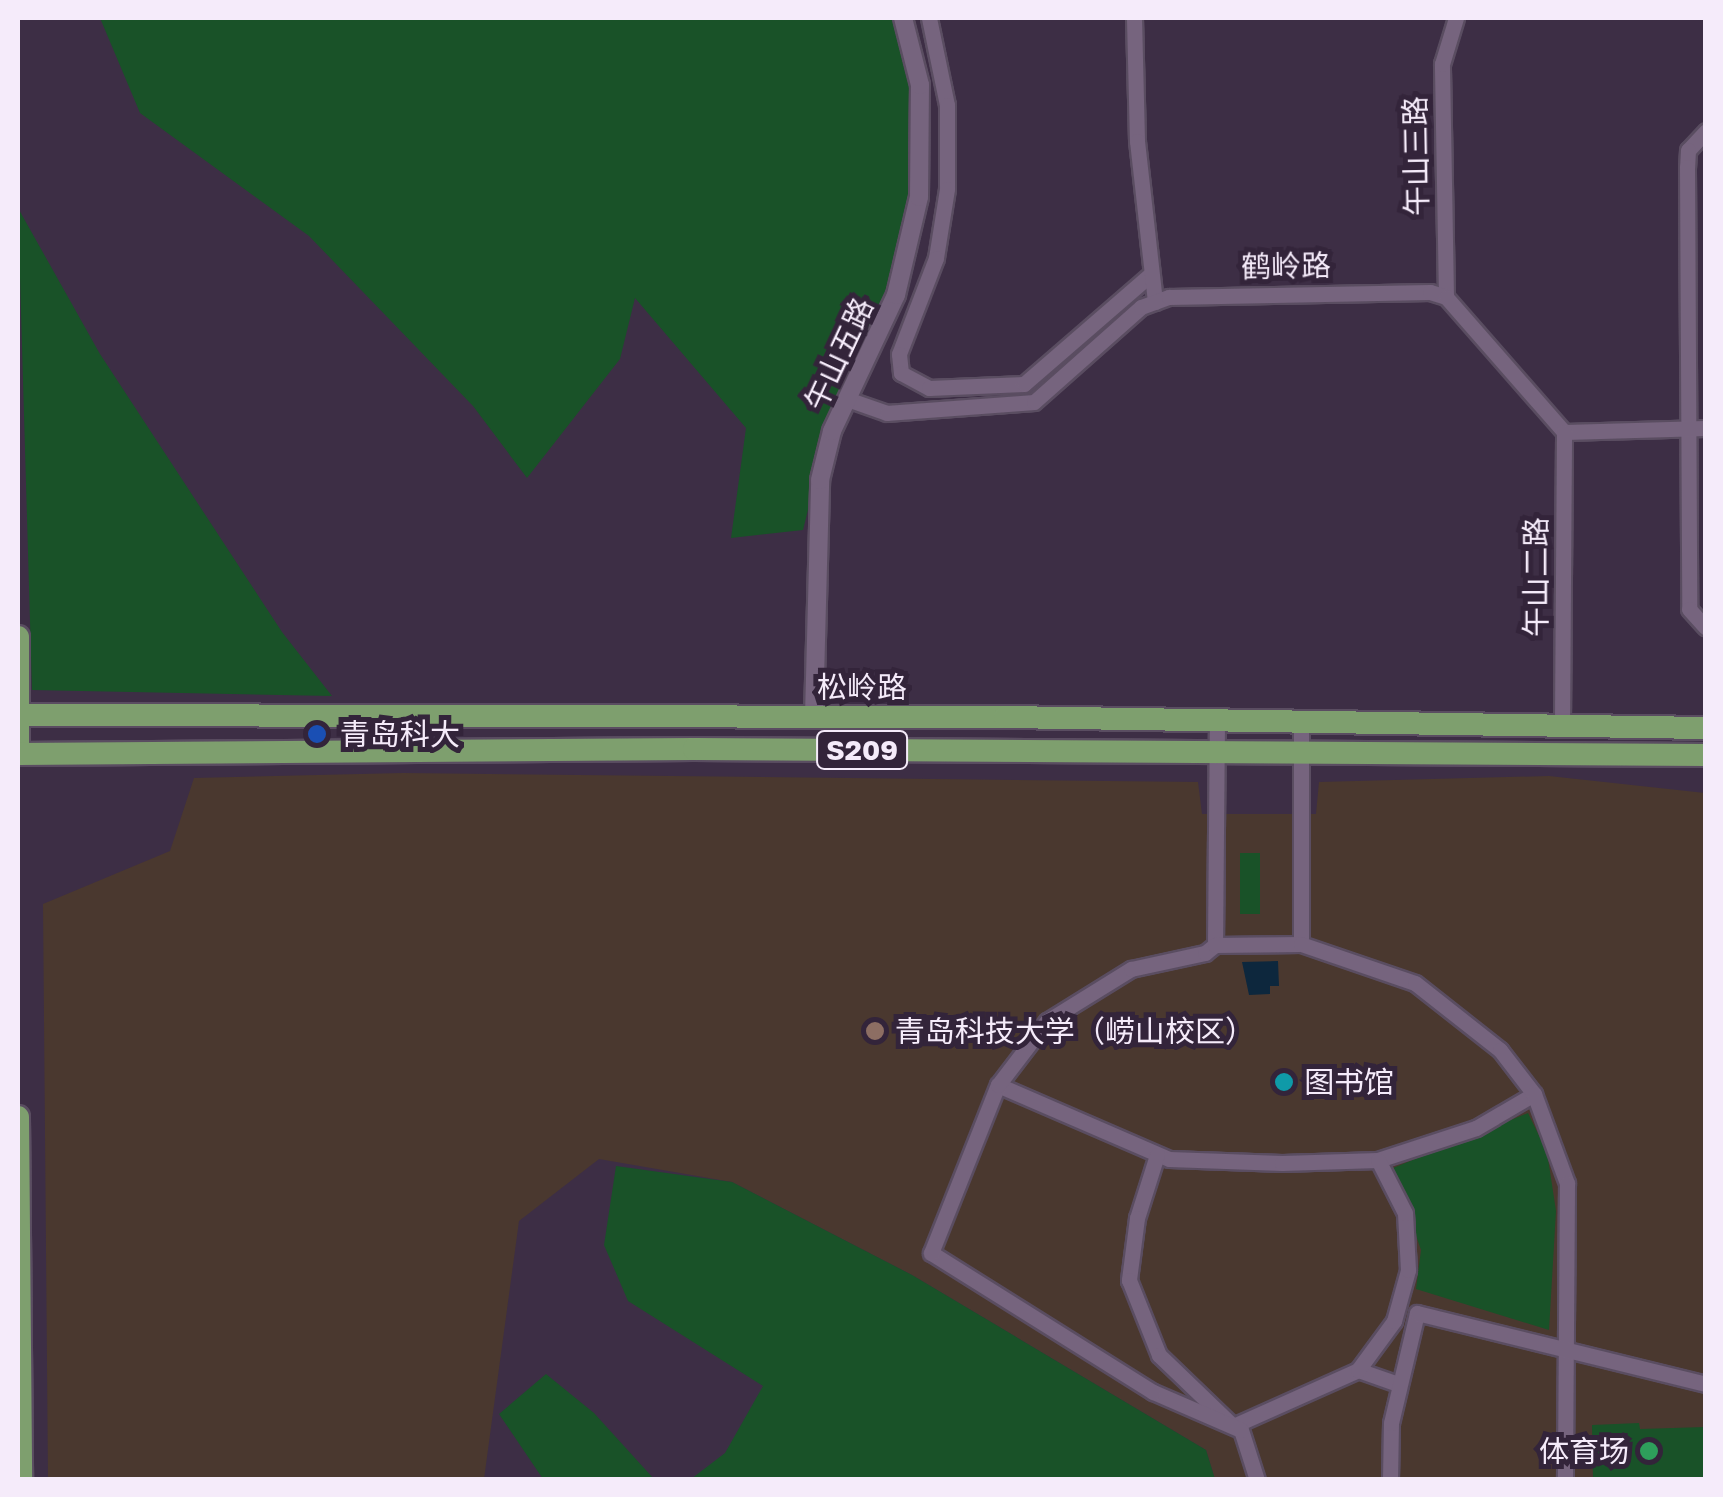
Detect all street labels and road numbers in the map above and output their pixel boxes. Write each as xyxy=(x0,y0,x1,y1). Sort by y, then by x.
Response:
street label: 午山三路 xyxy=(1397,96,1435,216)
street label: 鹤岭路 xyxy=(1241,247,1331,285)
street label: 午山五路 xyxy=(797,292,881,416)
street label: 午山二路 xyxy=(1518,517,1554,637)
street label: 松岭路 xyxy=(817,669,907,705)
road number: S209 xyxy=(814,727,910,773)

